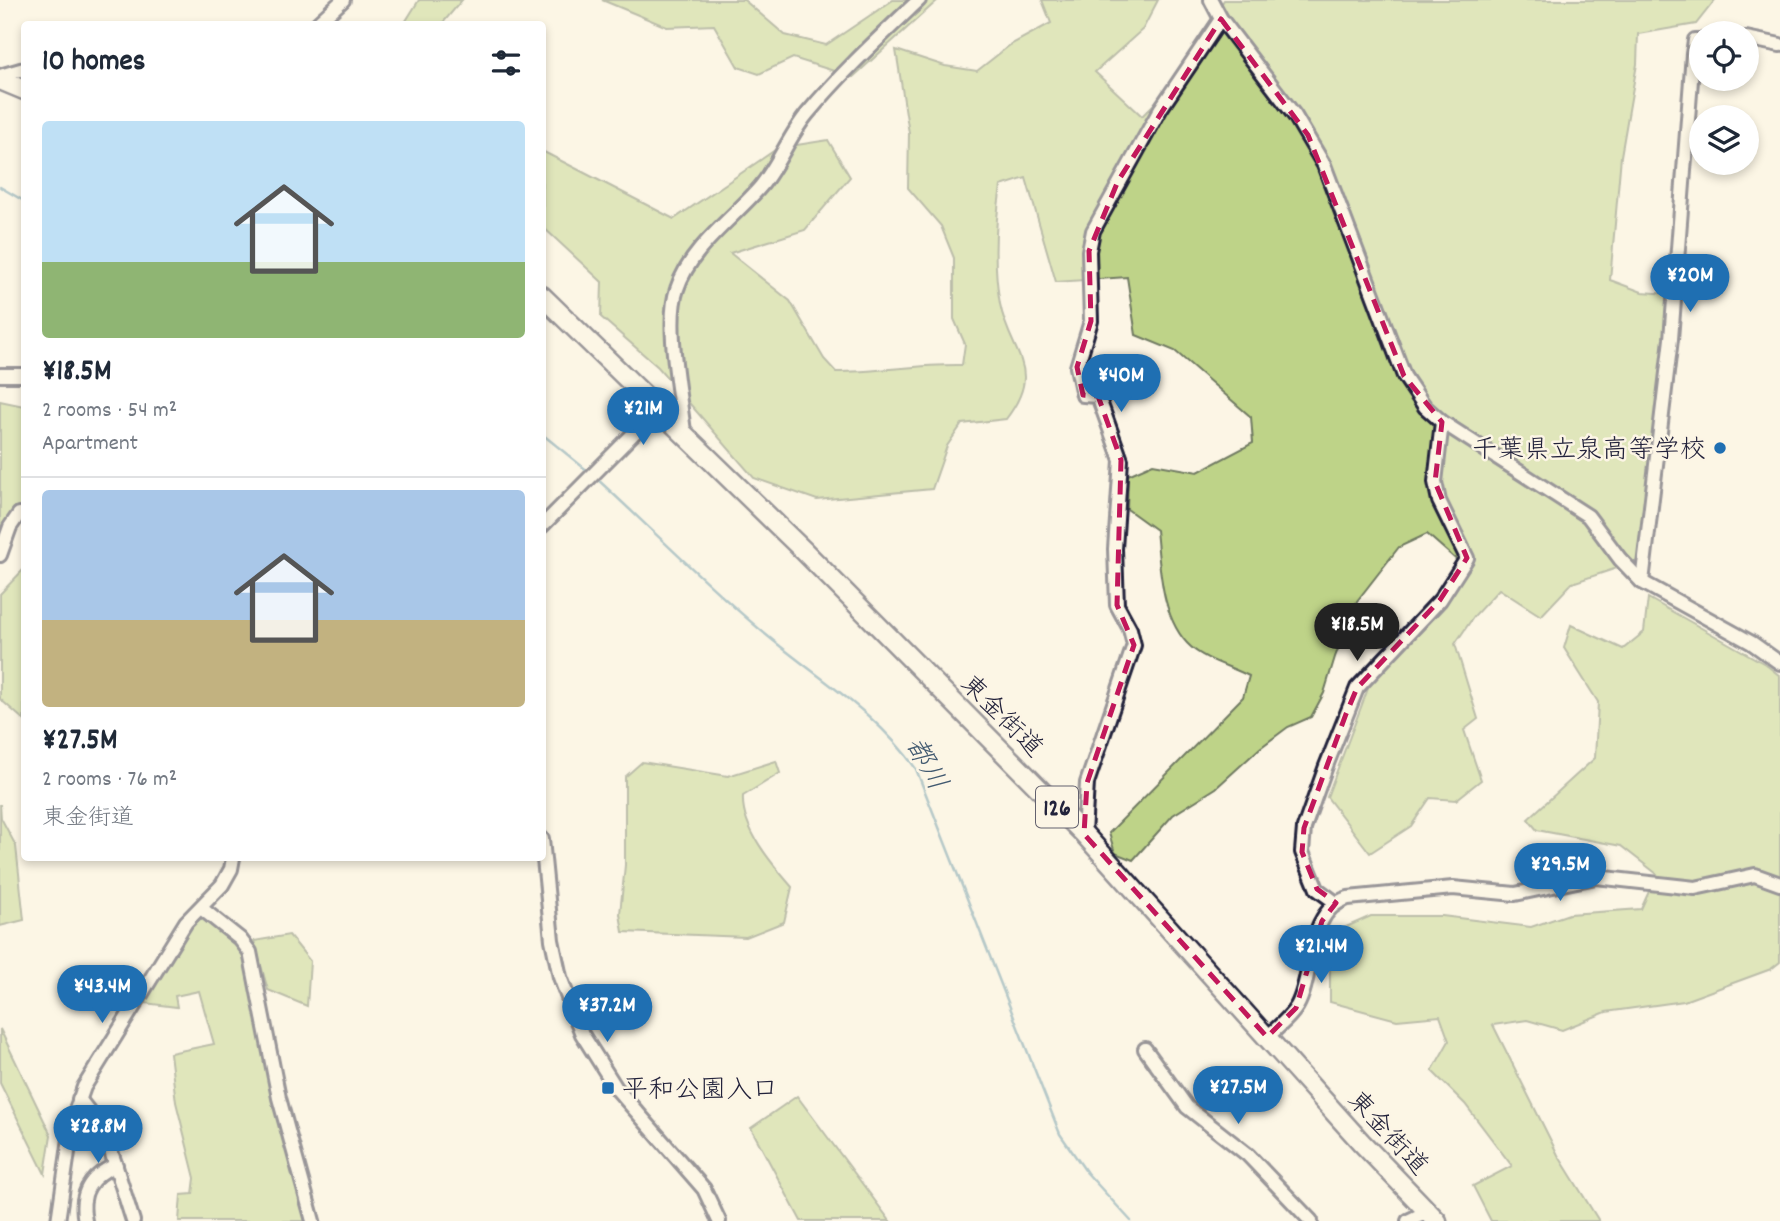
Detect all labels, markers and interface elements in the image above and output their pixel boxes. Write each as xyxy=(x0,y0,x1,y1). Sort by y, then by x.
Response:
map controls xyxy=(1689,21,1759,175)
button: locate xyxy=(1689,21,1759,91)
text: 10 homes xyxy=(42,42,145,85)
icon: filters xyxy=(487,44,525,82)
button: layers xyxy=(1689,105,1759,175)
icon: home xyxy=(221,166,347,292)
pin: ¥20M xyxy=(1649,254,1731,314)
text: ¥20M xyxy=(1666,260,1714,293)
text: ¥18.5M xyxy=(42,352,112,395)
pin: ¥40M xyxy=(1080,354,1162,414)
text: ¥40M xyxy=(1098,360,1144,393)
pin: ¥21M xyxy=(602,388,684,447)
text: ¥21M xyxy=(623,393,663,426)
text: 2 rooms · 54 m² xyxy=(42,395,177,428)
text: Apartment xyxy=(42,428,138,461)
place label: 千葉県立泉高等学校 xyxy=(1472,433,1706,470)
marker: 千葉県立泉高等学校 xyxy=(1712,440,1728,456)
icon: home xyxy=(221,535,347,661)
pin: ¥18.5M xyxy=(1300,604,1414,663)
text: ¥18.5M xyxy=(1330,609,1384,642)
street label: 東金街道 xyxy=(951,668,1050,767)
text: ¥27.5M xyxy=(42,721,118,764)
water label: 都川 xyxy=(893,731,955,800)
text: 2 rooms · 76 m² xyxy=(42,764,177,797)
road number: 126 xyxy=(1036,786,1078,828)
text: 東金街道 xyxy=(42,803,134,836)
pin: ¥29.5M xyxy=(1503,844,1617,903)
text: ¥29.5M xyxy=(1530,849,1590,882)
pin: ¥21.4M xyxy=(1264,926,1378,985)
text: ¥21.4M xyxy=(1294,931,1348,964)
pin: ¥43.4M xyxy=(45,965,159,1025)
text: ¥43.4M xyxy=(73,971,131,1004)
pin: ¥37.2M xyxy=(550,984,664,1044)
text: ¥37.2M xyxy=(578,990,636,1023)
pin: ¥27.5M xyxy=(1181,1066,1295,1126)
text: ¥27.5M xyxy=(1209,1072,1267,1105)
place label: 平和公園入口 xyxy=(622,1073,778,1110)
marker: 平和公園入口 xyxy=(600,1080,616,1096)
street label: 東金街道 xyxy=(1337,1084,1435,1185)
pin: ¥28.8M xyxy=(41,1106,155,1165)
text: ¥28.8M xyxy=(70,1111,126,1144)

